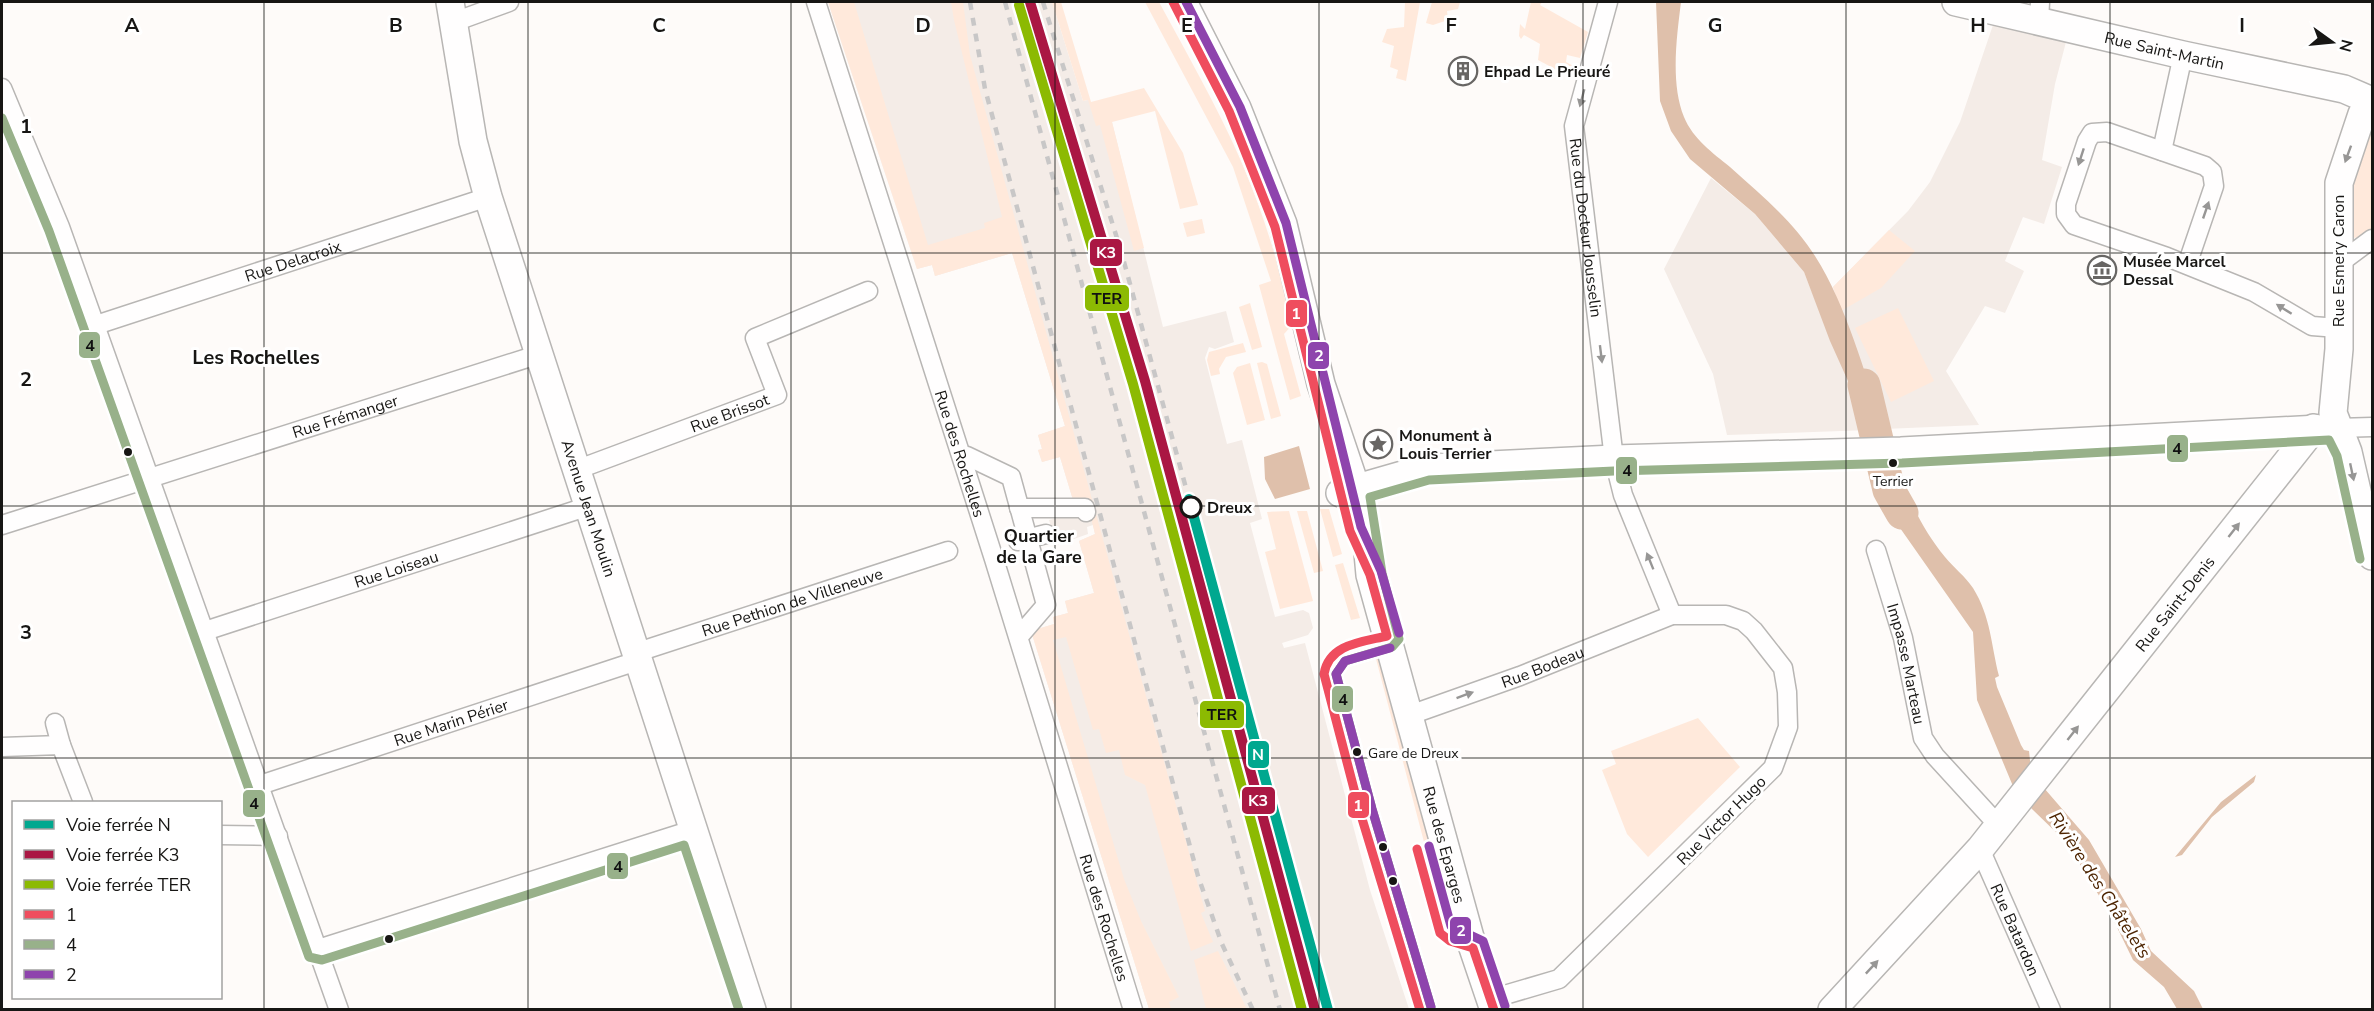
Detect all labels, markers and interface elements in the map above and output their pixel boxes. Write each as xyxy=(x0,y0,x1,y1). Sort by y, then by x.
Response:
text: A xyxy=(125,12,140,39)
text: B xyxy=(389,12,403,39)
text: C xyxy=(652,12,666,39)
text: D xyxy=(915,12,931,39)
text: E xyxy=(1181,12,1193,39)
text: F xyxy=(1445,12,1457,39)
text: G xyxy=(1708,12,1722,39)
text: H xyxy=(1970,12,1986,39)
text: I xyxy=(2239,12,2245,39)
north arrow xyxy=(2302,12,2362,72)
street label: Rue Saint-Martin xyxy=(2102,27,2226,75)
text: N xyxy=(2333,37,2358,54)
building icon: Ehpad Le Prieuré xyxy=(1447,55,1479,87)
place label: Ehpad Le Prieuré xyxy=(1484,61,1611,83)
one-way arrow xyxy=(1576,89,1586,107)
text: 1 xyxy=(20,113,32,140)
street label: Rue du Docteur Jousselin xyxy=(1564,137,1607,319)
one-way arrow xyxy=(2342,145,2352,163)
one-way arrow xyxy=(2076,148,2085,166)
street label: Rue Esmery Caron xyxy=(2328,195,2350,327)
one-way arrow xyxy=(2202,201,2212,219)
street label: Rue Delacroix xyxy=(242,236,345,288)
line badge: K3 xyxy=(1089,238,1123,267)
text: K3 xyxy=(1096,242,1116,264)
place label: Musée Marcel Dessal xyxy=(2123,251,2226,291)
museum icon: Musée Marcel Dessal xyxy=(2086,254,2118,286)
line badge: TER xyxy=(1084,284,1130,312)
text: TER xyxy=(1092,288,1122,310)
line badge: 1 xyxy=(1285,299,1308,328)
text: 1 xyxy=(1291,303,1301,325)
one-way arrow xyxy=(2276,304,2292,315)
line badge: 4 xyxy=(78,331,101,359)
text: 4 xyxy=(85,335,95,357)
line badge: 2 xyxy=(1307,341,1330,370)
district label: Les Rochelles xyxy=(192,344,320,371)
one-way arrow xyxy=(1597,344,1606,363)
text: 2 xyxy=(1314,345,1324,367)
text: 2 xyxy=(20,366,32,393)
street label: Rue des Rochelles xyxy=(929,388,990,520)
street label: Rue Brissot xyxy=(688,389,773,438)
street label: Rue Frémanger xyxy=(290,390,401,444)
place label: Monument à Louis Terrier xyxy=(1399,425,1492,465)
place icon: Monument à Louis Terrier xyxy=(1362,428,1394,460)
line badge: 4 xyxy=(2166,434,2189,463)
street label: Avenue Jean Moulin xyxy=(556,437,621,580)
text: 4 xyxy=(2172,438,2182,460)
unlabelled marker xyxy=(122,446,134,458)
line badge: 4 xyxy=(1615,456,1638,485)
marker: Terrier xyxy=(1887,457,1899,469)
text: 4 xyxy=(1622,460,1632,482)
one-way arrow xyxy=(2348,463,2358,481)
place label: Terrier xyxy=(1873,472,1913,491)
marker: Dreux xyxy=(1180,496,1202,518)
place label: Dreux xyxy=(1207,497,1252,519)
one-way arrow xyxy=(2227,523,2239,538)
district label: Quartier de la Gare xyxy=(996,524,1082,569)
street label: Rue Loiseau xyxy=(352,546,441,594)
one-way arrow xyxy=(1645,552,1654,570)
street label: Rue Saint-Denis xyxy=(2131,552,2220,657)
street label: Rue Pethion de Villeneuve xyxy=(699,563,886,643)
street label: Impasse Marteau xyxy=(1881,601,1930,726)
text: 3 xyxy=(20,619,32,646)
street label: Rue Bodeau xyxy=(1498,641,1588,694)
line badge: 4 xyxy=(1331,685,1354,713)
text: 4 xyxy=(1338,689,1348,711)
one-way arrow xyxy=(1456,690,1474,700)
street label: Rue Marin Périer xyxy=(391,694,512,752)
line badge: TER xyxy=(1199,700,1245,729)
text: TER xyxy=(1207,704,1237,726)
one-way arrow xyxy=(2067,725,2079,740)
line badge: N xyxy=(1247,740,1270,769)
text: N xyxy=(1252,744,1264,766)
place label: Gare de Dreux xyxy=(1368,744,1459,763)
marker: Gare de Dreux xyxy=(1351,746,1363,758)
street label: Rue Victor Hugo xyxy=(1672,771,1771,870)
street label: Rue des Eparges xyxy=(1417,784,1470,906)
line badge: K3 xyxy=(1241,786,1276,815)
line badge: 4 xyxy=(242,789,266,818)
text: K3 xyxy=(1248,790,1268,812)
line badge: 1 xyxy=(1347,791,1370,819)
text: 4 xyxy=(249,793,259,815)
text: 1 xyxy=(1353,795,1363,817)
legend xyxy=(12,801,222,999)
water label: Rivière des Châtelets xyxy=(2043,807,2157,963)
text: Voie ferrée N xyxy=(65,813,171,837)
unlabelled marker xyxy=(1377,841,1389,853)
text: Voie ferrée K3 xyxy=(65,843,180,867)
line badge: 4 xyxy=(606,852,629,880)
street label: Rue des Rochelles xyxy=(1074,852,1134,984)
text: 4 xyxy=(613,856,623,878)
text: Voie ferrée TER xyxy=(65,873,191,897)
unlabelled marker xyxy=(1387,875,1399,887)
street label: Rue Batardon xyxy=(1985,880,2045,980)
text: 1 xyxy=(66,903,77,927)
line badge: 2 xyxy=(1449,916,1472,945)
text: 2 xyxy=(1456,920,1466,942)
text: 4 xyxy=(66,933,77,957)
unlabelled marker xyxy=(383,933,395,945)
one-way arrow xyxy=(1865,959,1879,974)
text: 2 xyxy=(66,963,77,987)

